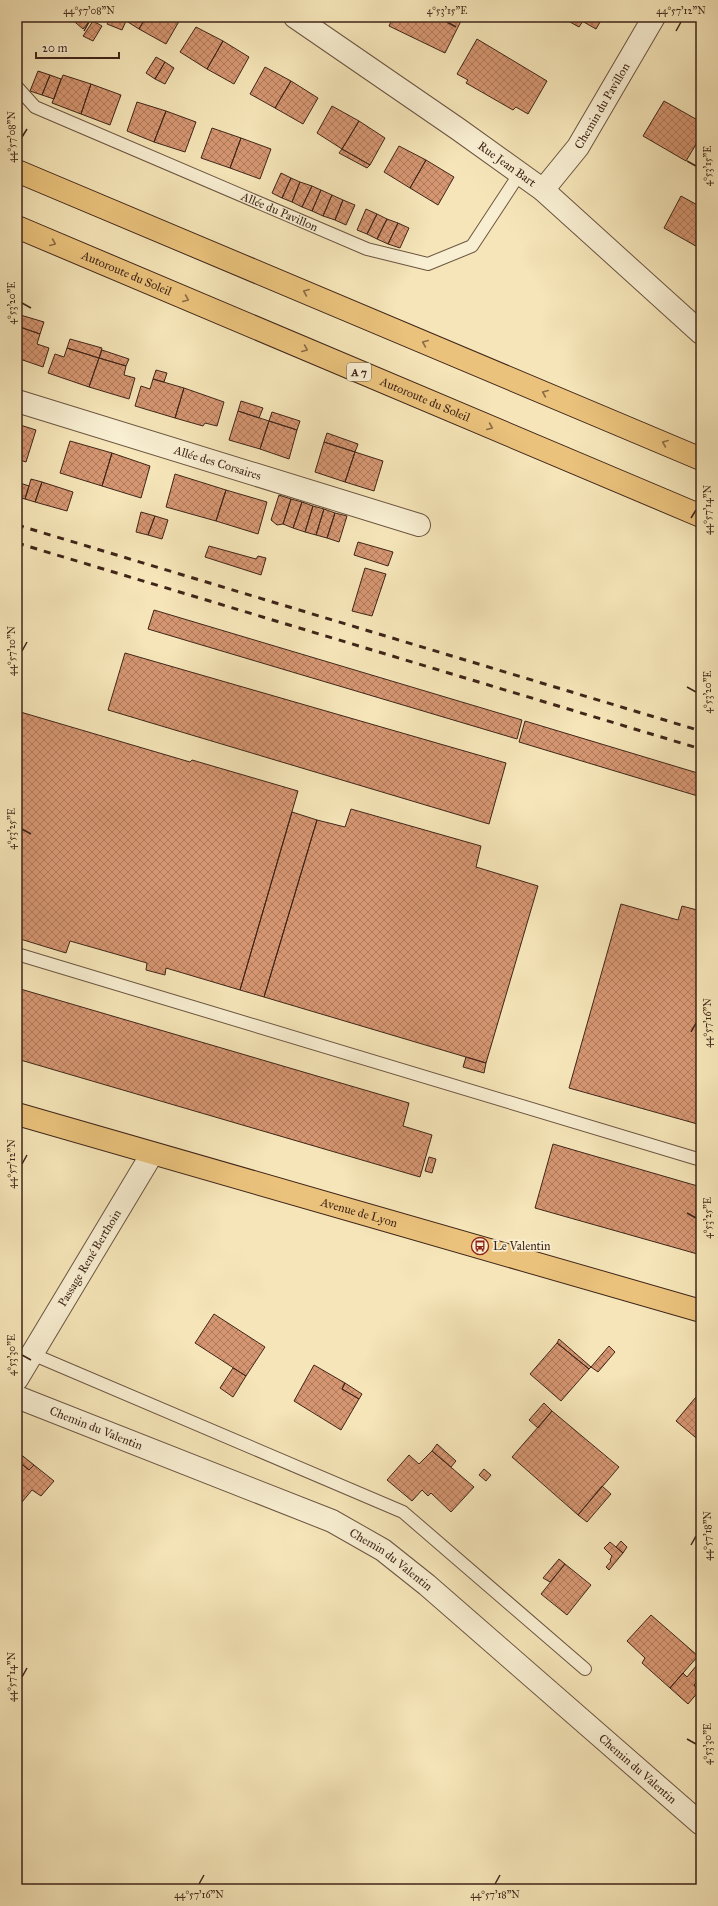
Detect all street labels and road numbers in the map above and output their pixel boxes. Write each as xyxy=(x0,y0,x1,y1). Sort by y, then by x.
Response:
street label: Chemin du Pavillon xyxy=(571,60,633,151)
street label: Rue Jean Bart xyxy=(475,139,539,190)
street label: Allée du Pavillon xyxy=(238,189,321,234)
street label: Autoroute du Soleil xyxy=(79,248,174,299)
road number: A 7 xyxy=(347,363,371,381)
street label: Autoroute du Soleil xyxy=(377,374,473,425)
street label: Allée des Corsaires xyxy=(171,443,263,483)
street label: Avenue de Lyon xyxy=(318,1195,400,1230)
street label: Passage René Berthoin xyxy=(55,1207,124,1309)
street label: Chemin du Valentin xyxy=(48,1404,145,1453)
street label: Chemin du Valentin xyxy=(347,1525,436,1594)
street label: Chemin du Valentin xyxy=(596,1731,680,1807)

